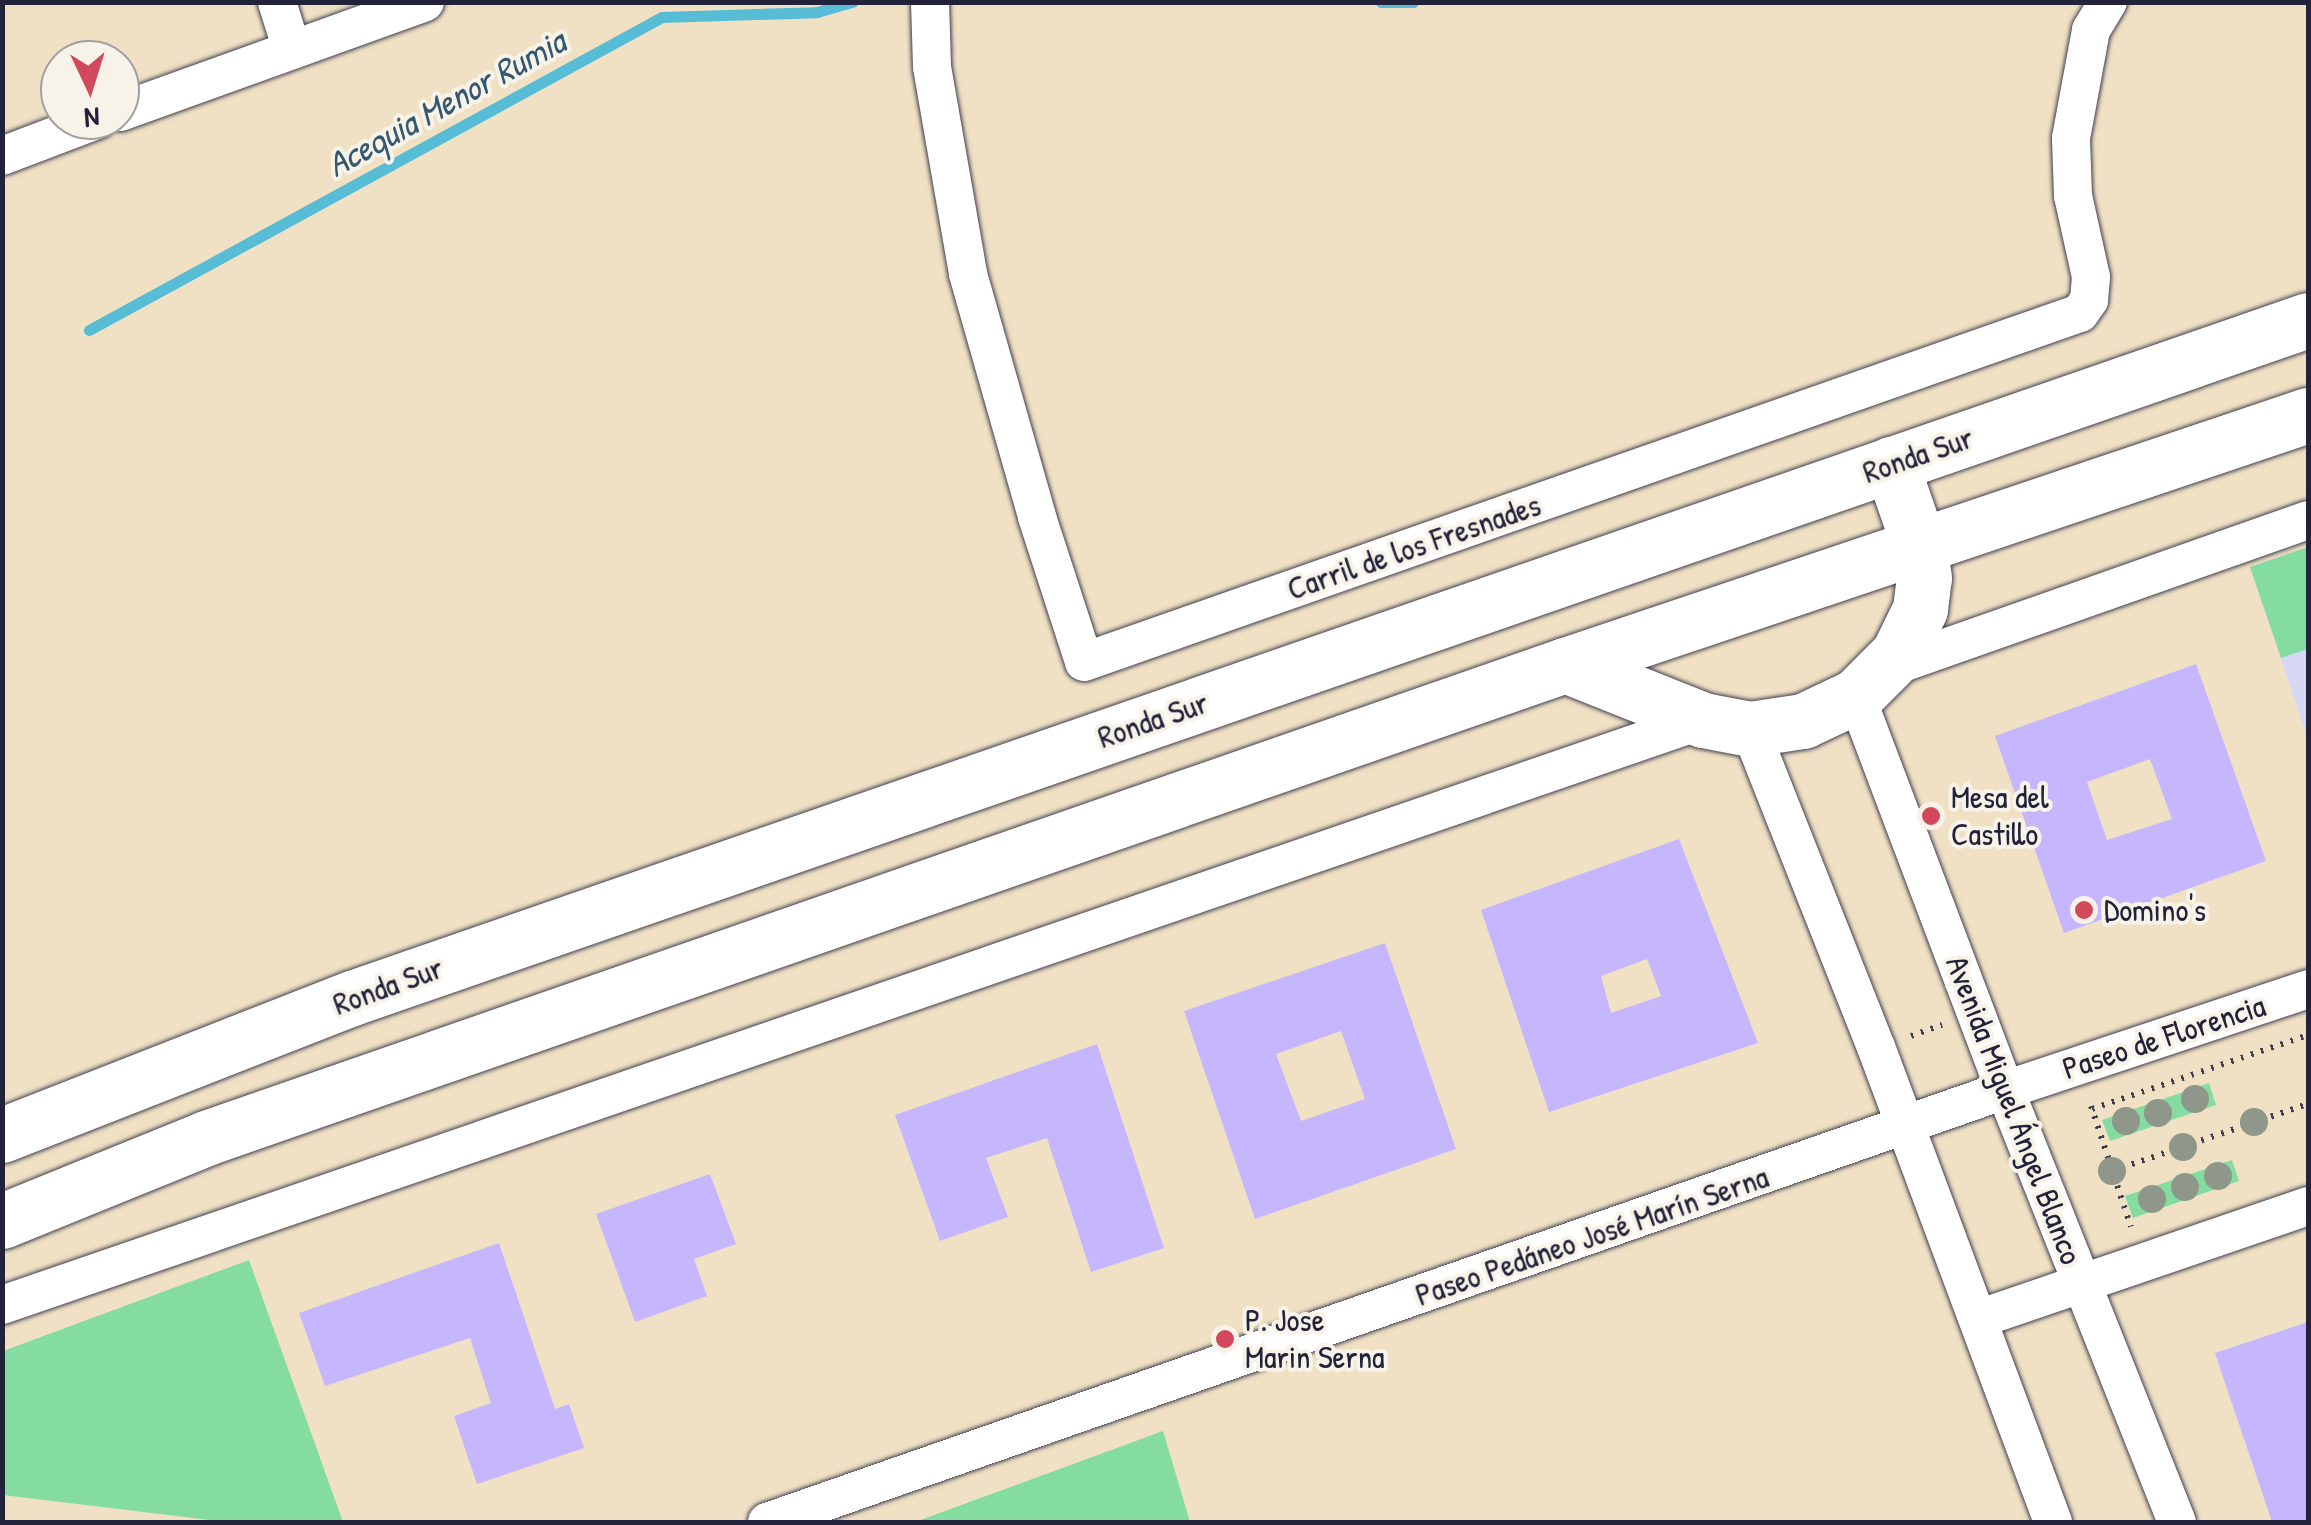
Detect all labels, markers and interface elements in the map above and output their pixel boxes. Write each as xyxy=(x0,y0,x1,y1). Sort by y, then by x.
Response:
water label: Acequia Menor Rumia xyxy=(320,20,572,186)
north arrow xyxy=(40,40,140,140)
text: N xyxy=(83,98,101,137)
street label: Ronda Sur xyxy=(1858,418,1978,492)
street label: Carril de los Fresnades xyxy=(1282,486,1546,608)
street label: Ronda Sur xyxy=(1093,683,1213,757)
place label: Mesa del Castillo xyxy=(1951,779,2049,854)
marker: Mesa del Castillo xyxy=(1920,805,1942,827)
place label: Domino's xyxy=(2104,891,2206,929)
marker: Domino's xyxy=(2073,899,2095,921)
street label: Ronda Sur xyxy=(328,948,448,1024)
street label: Avenida Miguel Ángel Blanco xyxy=(1937,950,2091,1270)
street label: Paseo de Florencia xyxy=(2058,986,2270,1088)
street label: Paseo Pedáneo José Marín Serna xyxy=(1411,1158,1773,1314)
place label: P. Jose Marin Serna xyxy=(1245,1302,1385,1377)
marker: P. Jose Marin Serna xyxy=(1214,1328,1236,1350)

